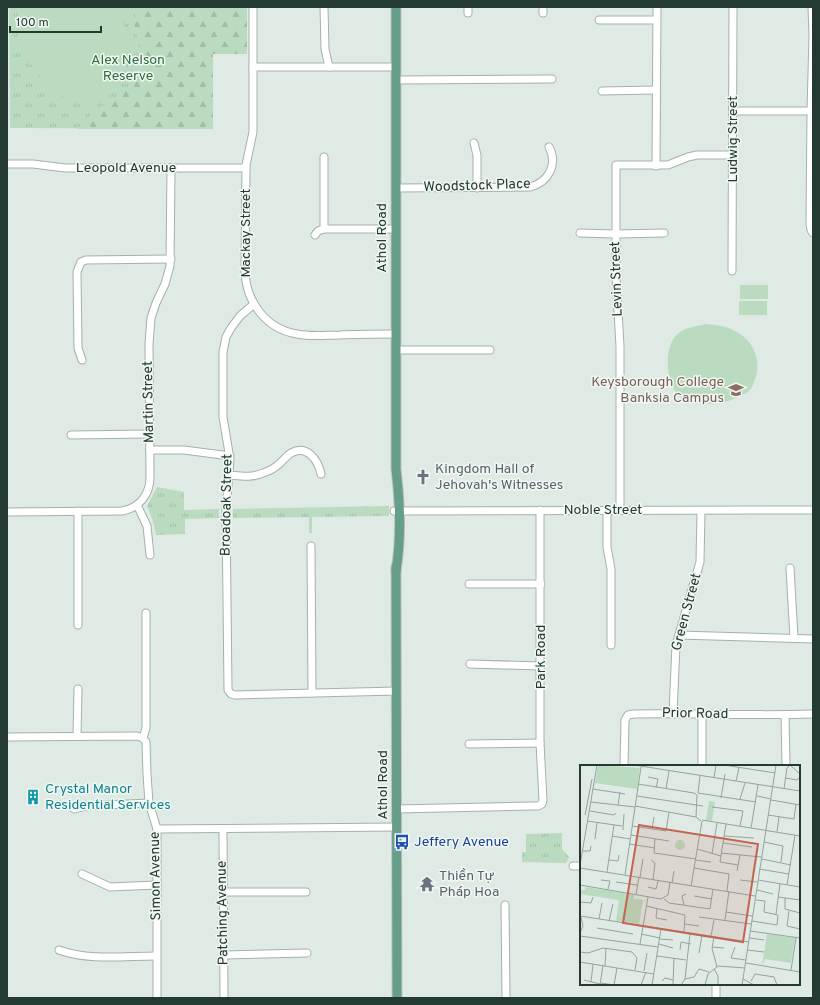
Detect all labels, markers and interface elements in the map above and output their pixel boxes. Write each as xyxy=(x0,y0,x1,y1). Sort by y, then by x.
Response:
scale bar xyxy=(10,8,101,34)
text: 100 m xyxy=(16,15,49,31)
park label: Alex Nelson Reserve xyxy=(91,52,165,85)
street label: Ludwig Street xyxy=(725,96,742,182)
street label: Leopold Avenue xyxy=(76,160,176,177)
street label: Woodstock Place xyxy=(423,176,531,196)
street label: Mackay Street xyxy=(238,188,255,278)
street label: Athol Road xyxy=(374,203,391,273)
street label: Levin Street xyxy=(607,241,627,317)
street label: Martin Street xyxy=(140,361,158,443)
place label: Keysborough College Banksia Campus xyxy=(591,374,724,407)
school or university icon: Keysborough College Banksia Campus xyxy=(727,381,745,399)
street label: Broadoak Street xyxy=(218,454,236,556)
place label: Kingdom Hall of Jehovah's Witnesses xyxy=(435,461,563,494)
church icon: Kingdom Hall of Jehovah's Witnesses xyxy=(414,468,432,486)
street label: Noble Street xyxy=(564,502,642,519)
street label: Green Street xyxy=(668,571,706,653)
street label: Park Road xyxy=(533,625,550,689)
street label: Prior Road xyxy=(662,705,728,723)
street label: Athol Road xyxy=(375,750,392,820)
inset map xyxy=(580,765,800,985)
place label: Crystal Manor Residential Services xyxy=(45,781,171,814)
building icon: Crystal Manor Residential Services xyxy=(24,788,42,806)
street label: Simon Avenue xyxy=(147,831,165,921)
bus stop icon: Jeffery Avenue xyxy=(393,833,411,851)
place label: Jeffery Avenue xyxy=(414,834,509,851)
street label: Patching Avenue xyxy=(214,860,232,966)
place label: Thiền Tự Pháp Hoa xyxy=(439,868,499,901)
temple icon: Thiền Tự Pháp Hoa xyxy=(418,875,436,893)

